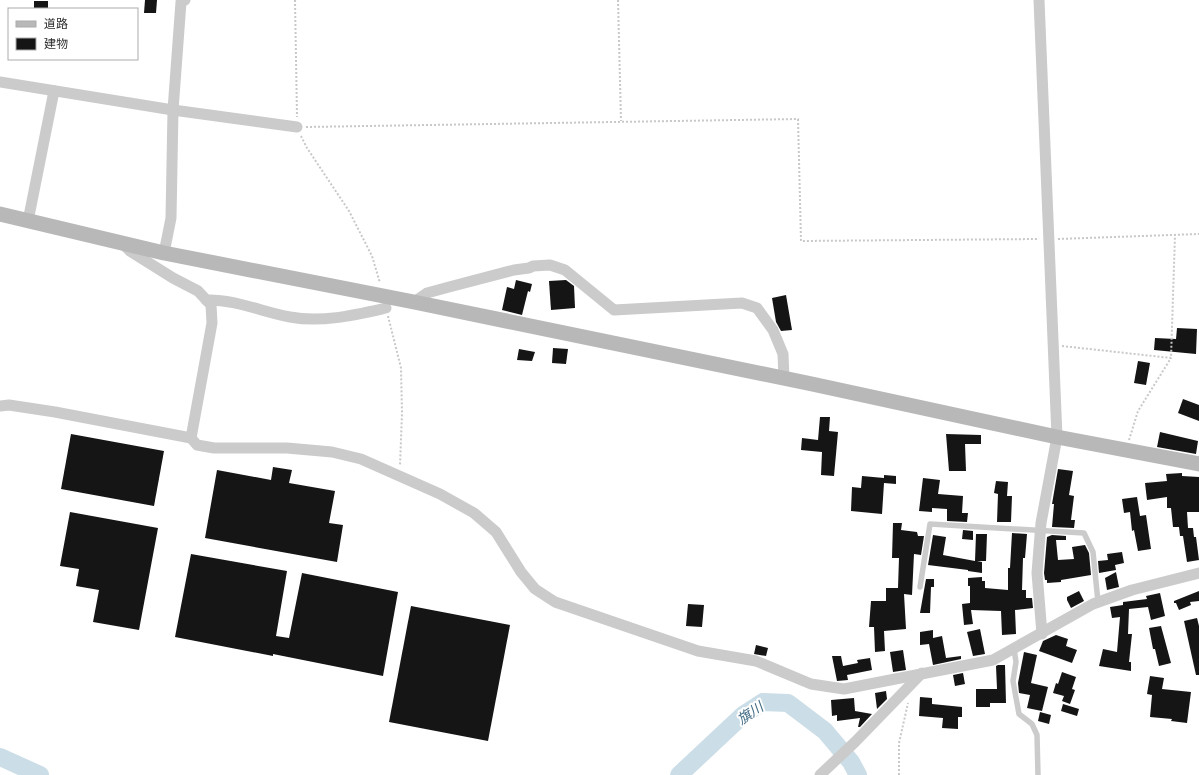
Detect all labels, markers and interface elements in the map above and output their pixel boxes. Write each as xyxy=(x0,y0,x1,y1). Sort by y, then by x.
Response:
legend xyxy=(8,8,138,60)
text: 道路 xyxy=(44,17,68,32)
text: 建物 xyxy=(44,37,68,52)
water label: 旗川 xyxy=(734,697,768,728)

